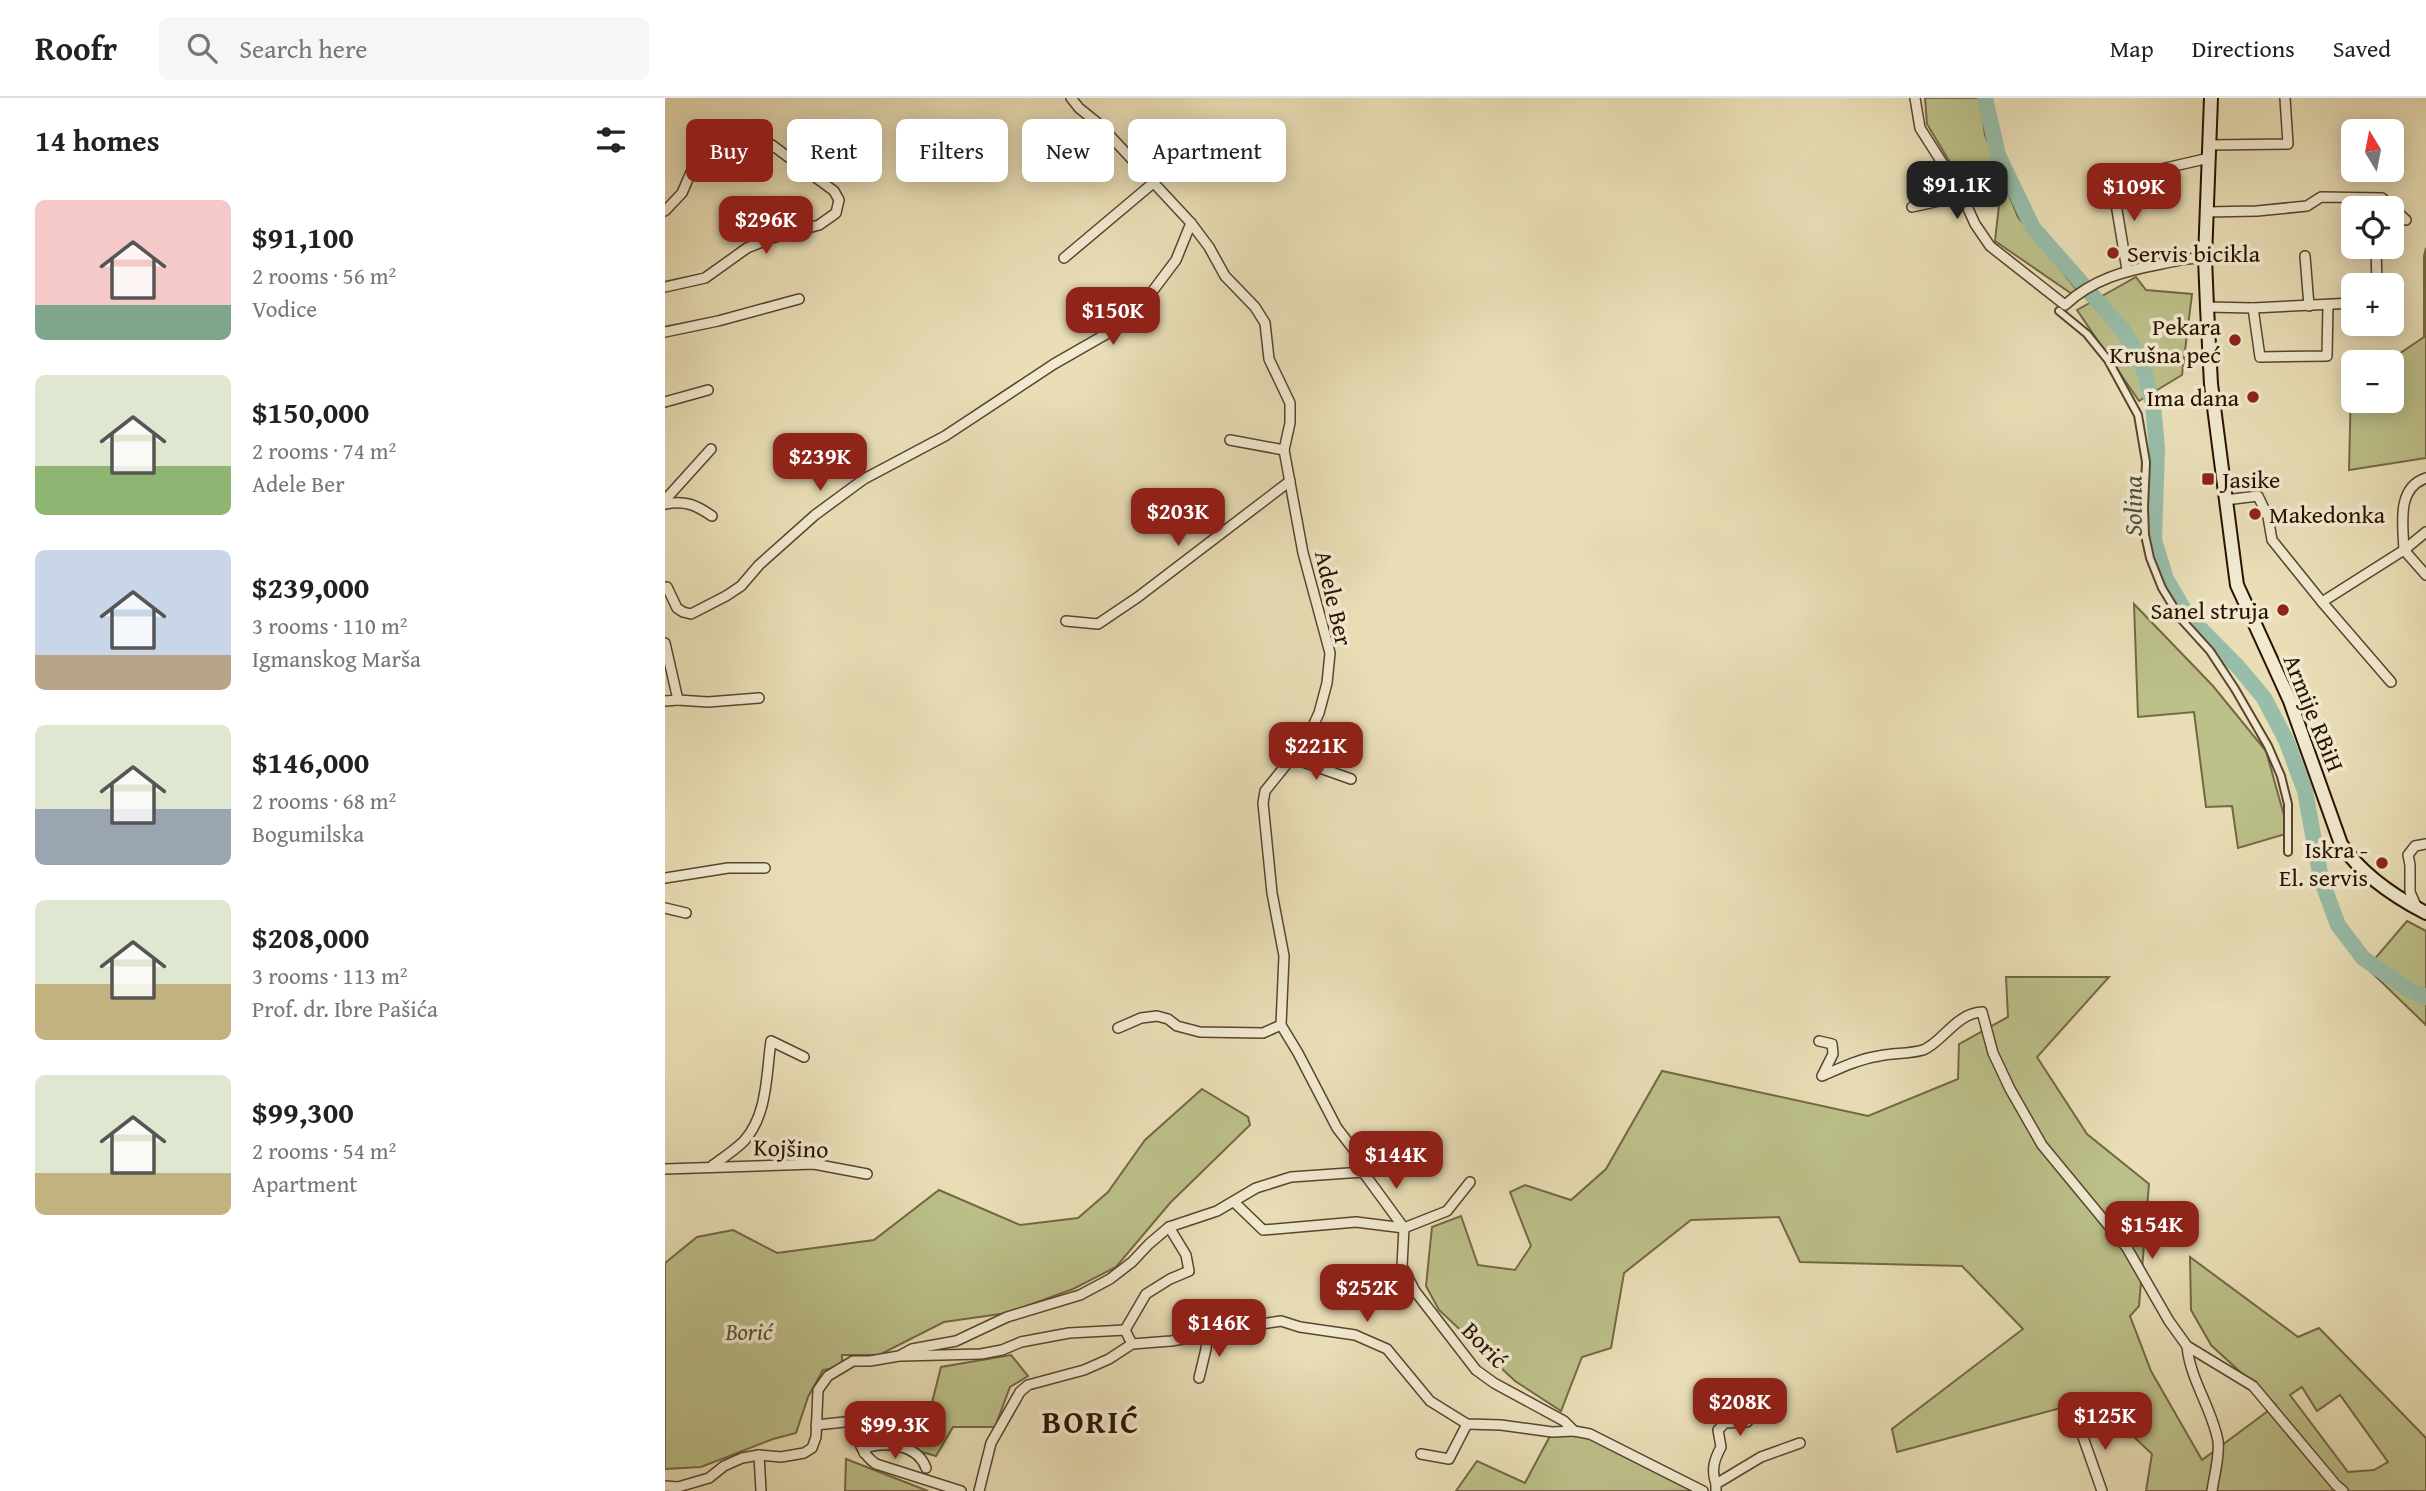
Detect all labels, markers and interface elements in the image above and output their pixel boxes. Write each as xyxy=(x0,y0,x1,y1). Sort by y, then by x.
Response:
search box xyxy=(159,17,649,80)
text: Roofr xyxy=(35,24,117,72)
icon: search xyxy=(183,29,221,67)
text: Search here xyxy=(239,29,368,68)
text: Map xyxy=(2110,31,2154,66)
text: Directions xyxy=(2192,31,2295,66)
text: Saved xyxy=(2333,31,2391,66)
text: 14 homes xyxy=(35,118,160,162)
chip: Buy xyxy=(686,119,773,182)
chip: Rent xyxy=(787,119,882,182)
chip: Filters xyxy=(896,119,1008,182)
chip: New xyxy=(1022,119,1114,182)
chip: Apartment xyxy=(1128,119,1286,182)
north arrow xyxy=(2341,119,2405,182)
map controls xyxy=(2341,119,2404,413)
icon: filters xyxy=(592,121,630,159)
pin: $91.1K xyxy=(1900,162,2014,221)
pin: $109K xyxy=(2085,164,2183,223)
text: $91.1K xyxy=(1923,167,1991,200)
text: $109K xyxy=(2103,169,2165,202)
button: locate xyxy=(2341,196,2404,259)
pin: $296K xyxy=(717,197,815,256)
text: $296K xyxy=(735,202,797,235)
text: $91,100 xyxy=(252,215,354,259)
icon: home xyxy=(91,228,175,312)
place label: Servis bicikla xyxy=(2127,236,2261,271)
marker: Servis bicikla xyxy=(2105,245,2121,261)
text: 2 rooms · 56 m² xyxy=(252,259,396,292)
button: + xyxy=(2341,273,2404,336)
pin: $150K xyxy=(1064,288,1162,347)
text: Vodice xyxy=(252,292,317,325)
text: $150K xyxy=(1082,293,1144,326)
place label: Pekara Krušna peć xyxy=(2109,309,2222,372)
marker: Pekara Krušna peć xyxy=(2227,332,2243,348)
button: − xyxy=(2341,350,2404,413)
place label: Ima dana xyxy=(2146,380,2240,415)
marker: Ima dana xyxy=(2245,389,2261,405)
text: $150,000 xyxy=(252,390,369,434)
icon: home xyxy=(91,403,175,487)
text: 2 rooms · 74 m² xyxy=(252,434,396,467)
pin: $239K xyxy=(771,434,869,493)
text: $239K xyxy=(789,439,851,472)
place label: Jasike xyxy=(2219,462,2280,497)
text: Adele Ber xyxy=(252,467,345,500)
marker: Jasike xyxy=(2200,471,2216,487)
water label: Solina xyxy=(2113,475,2152,537)
pin: $203K xyxy=(1129,489,1227,548)
text: $203K xyxy=(1147,494,1209,527)
place label: Makedonka xyxy=(2269,497,2386,532)
marker: Makedonka xyxy=(2247,506,2263,522)
street label: Adele Ber xyxy=(1306,547,1362,649)
text: $239,000 xyxy=(252,565,369,609)
icon: home xyxy=(91,578,175,662)
place label: Sanel struja xyxy=(2151,593,2270,628)
marker: Sanel struja xyxy=(2275,602,2291,618)
text: 3 rooms · 110 m² xyxy=(252,609,407,642)
text: Igmanskog Marša xyxy=(252,642,421,675)
street label: Armije RBiH xyxy=(2275,649,2353,777)
pin: $221K xyxy=(1267,722,1365,782)
text: $221K xyxy=(1285,728,1347,761)
text: $146,000 xyxy=(252,740,369,784)
icon: home xyxy=(91,753,175,837)
text: 2 rooms · 68 m² xyxy=(252,784,396,817)
text: Bogumilska xyxy=(252,817,364,850)
place label: Iskra - El. servis xyxy=(2279,832,2368,895)
marker: Iskra - El. servis xyxy=(2374,855,2390,871)
text: $208,000 xyxy=(252,915,369,959)
icon: home xyxy=(91,928,175,1012)
text: 3 rooms · 113 m² xyxy=(252,959,407,992)
text: Prof. dr. Ibre Pašića xyxy=(252,992,438,1025)
text: $99,300 xyxy=(252,1090,354,1134)
icon: home xyxy=(91,1103,175,1187)
street label: Kojšino xyxy=(753,1129,829,1167)
pin: $144K xyxy=(1347,1132,1445,1191)
text: 2 rooms · 54 m² xyxy=(252,1134,396,1167)
text: $144K xyxy=(1365,1137,1427,1170)
text: Apartment xyxy=(252,1167,357,1200)
pin: $154K xyxy=(2103,1202,2201,1261)
text: $154K xyxy=(2121,1207,2183,1240)
pin: $252K xyxy=(1318,1264,1416,1324)
text: $252K xyxy=(1336,1270,1398,1303)
pin: $146K xyxy=(1170,1300,1268,1359)
text: $146K xyxy=(1188,1305,1250,1338)
park label: Borić xyxy=(724,1314,774,1349)
street label: Borić xyxy=(1454,1314,1516,1377)
pin: $208K xyxy=(1691,1378,1789,1438)
text: $208K xyxy=(1709,1384,1771,1417)
pin: $125K xyxy=(2056,1392,2154,1452)
district label: BORIĆ xyxy=(1042,1398,1140,1445)
text: $125K xyxy=(2074,1398,2136,1431)
pin: $99.3K xyxy=(838,1402,952,1461)
text: $99.3K xyxy=(861,1407,929,1440)

